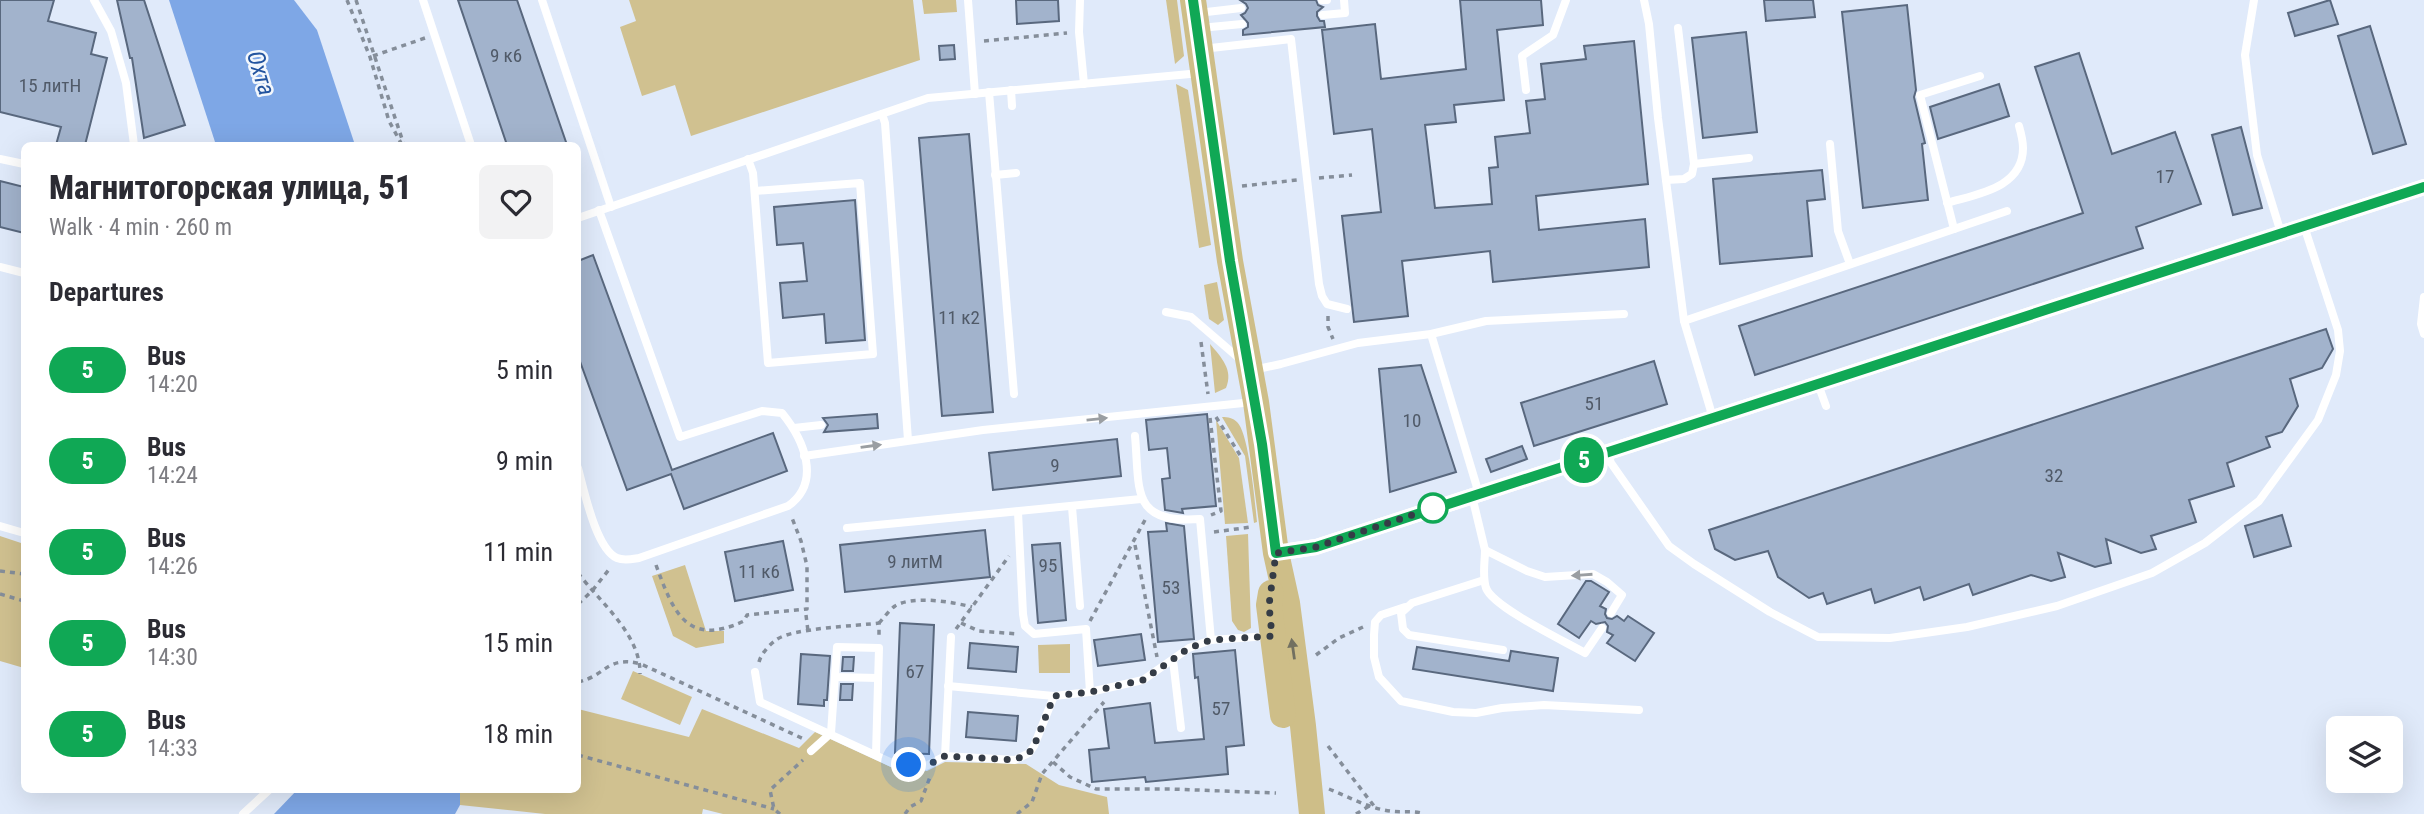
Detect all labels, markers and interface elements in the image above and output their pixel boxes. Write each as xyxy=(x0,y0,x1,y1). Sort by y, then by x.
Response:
house number: 9 к6 xyxy=(490,44,522,67)
water label: Охта xyxy=(241,47,281,99)
house number: 15 литН xyxy=(19,74,81,97)
button: heart xyxy=(479,165,553,239)
house number: 17 xyxy=(2156,165,2174,188)
text: Магнитогорская улица, 51 xyxy=(49,168,412,207)
text: Walk · 4 min · 260 m xyxy=(49,214,232,241)
text: Departures xyxy=(49,277,164,307)
house number: 11 к2 xyxy=(938,306,980,329)
text: Bus xyxy=(147,341,186,371)
text: 5 min xyxy=(496,355,553,385)
text: 5 xyxy=(81,356,94,384)
text: 14:20 xyxy=(147,371,198,398)
house number: 51 xyxy=(1585,392,1603,415)
house number: 10 xyxy=(1403,409,1421,432)
one-way arrow xyxy=(1086,413,1108,424)
text: Bus xyxy=(147,432,186,462)
line badge: 5 xyxy=(1561,437,1607,483)
one-way arrow xyxy=(860,440,882,451)
text: 9 min xyxy=(496,446,553,476)
text: 5 xyxy=(1578,446,1590,474)
text: 5 xyxy=(81,447,94,475)
house number: 9 xyxy=(1050,454,1060,477)
text: 14:24 xyxy=(147,462,198,489)
house number: 32 xyxy=(2045,464,2063,487)
unlabelled marker xyxy=(1418,493,1448,523)
text: Bus xyxy=(147,523,186,553)
text: 11 min xyxy=(483,537,553,567)
text: 5 xyxy=(81,538,94,566)
house number: 9 литМ xyxy=(887,550,943,573)
text: 14:26 xyxy=(147,553,198,580)
house number: 95 xyxy=(1039,554,1057,577)
house number: 11 к6 xyxy=(738,560,780,583)
one-way arrow xyxy=(1571,570,1593,581)
house number: 53 xyxy=(1162,576,1180,599)
text: Bus xyxy=(147,614,186,644)
text: 15 min xyxy=(483,628,553,658)
text: 5 xyxy=(81,629,94,657)
one-way arrow xyxy=(1287,638,1298,660)
text: 14:30 xyxy=(147,644,198,671)
house number: 67 xyxy=(906,660,924,683)
house number: 57 xyxy=(1212,697,1230,720)
text: Bus xyxy=(147,705,186,735)
map controls xyxy=(2326,716,2403,793)
button: layers xyxy=(2326,716,2403,793)
text: 18 min xyxy=(483,719,553,749)
text: 5 xyxy=(81,720,94,748)
text: 14:33 xyxy=(147,735,198,762)
your location xyxy=(891,747,926,782)

